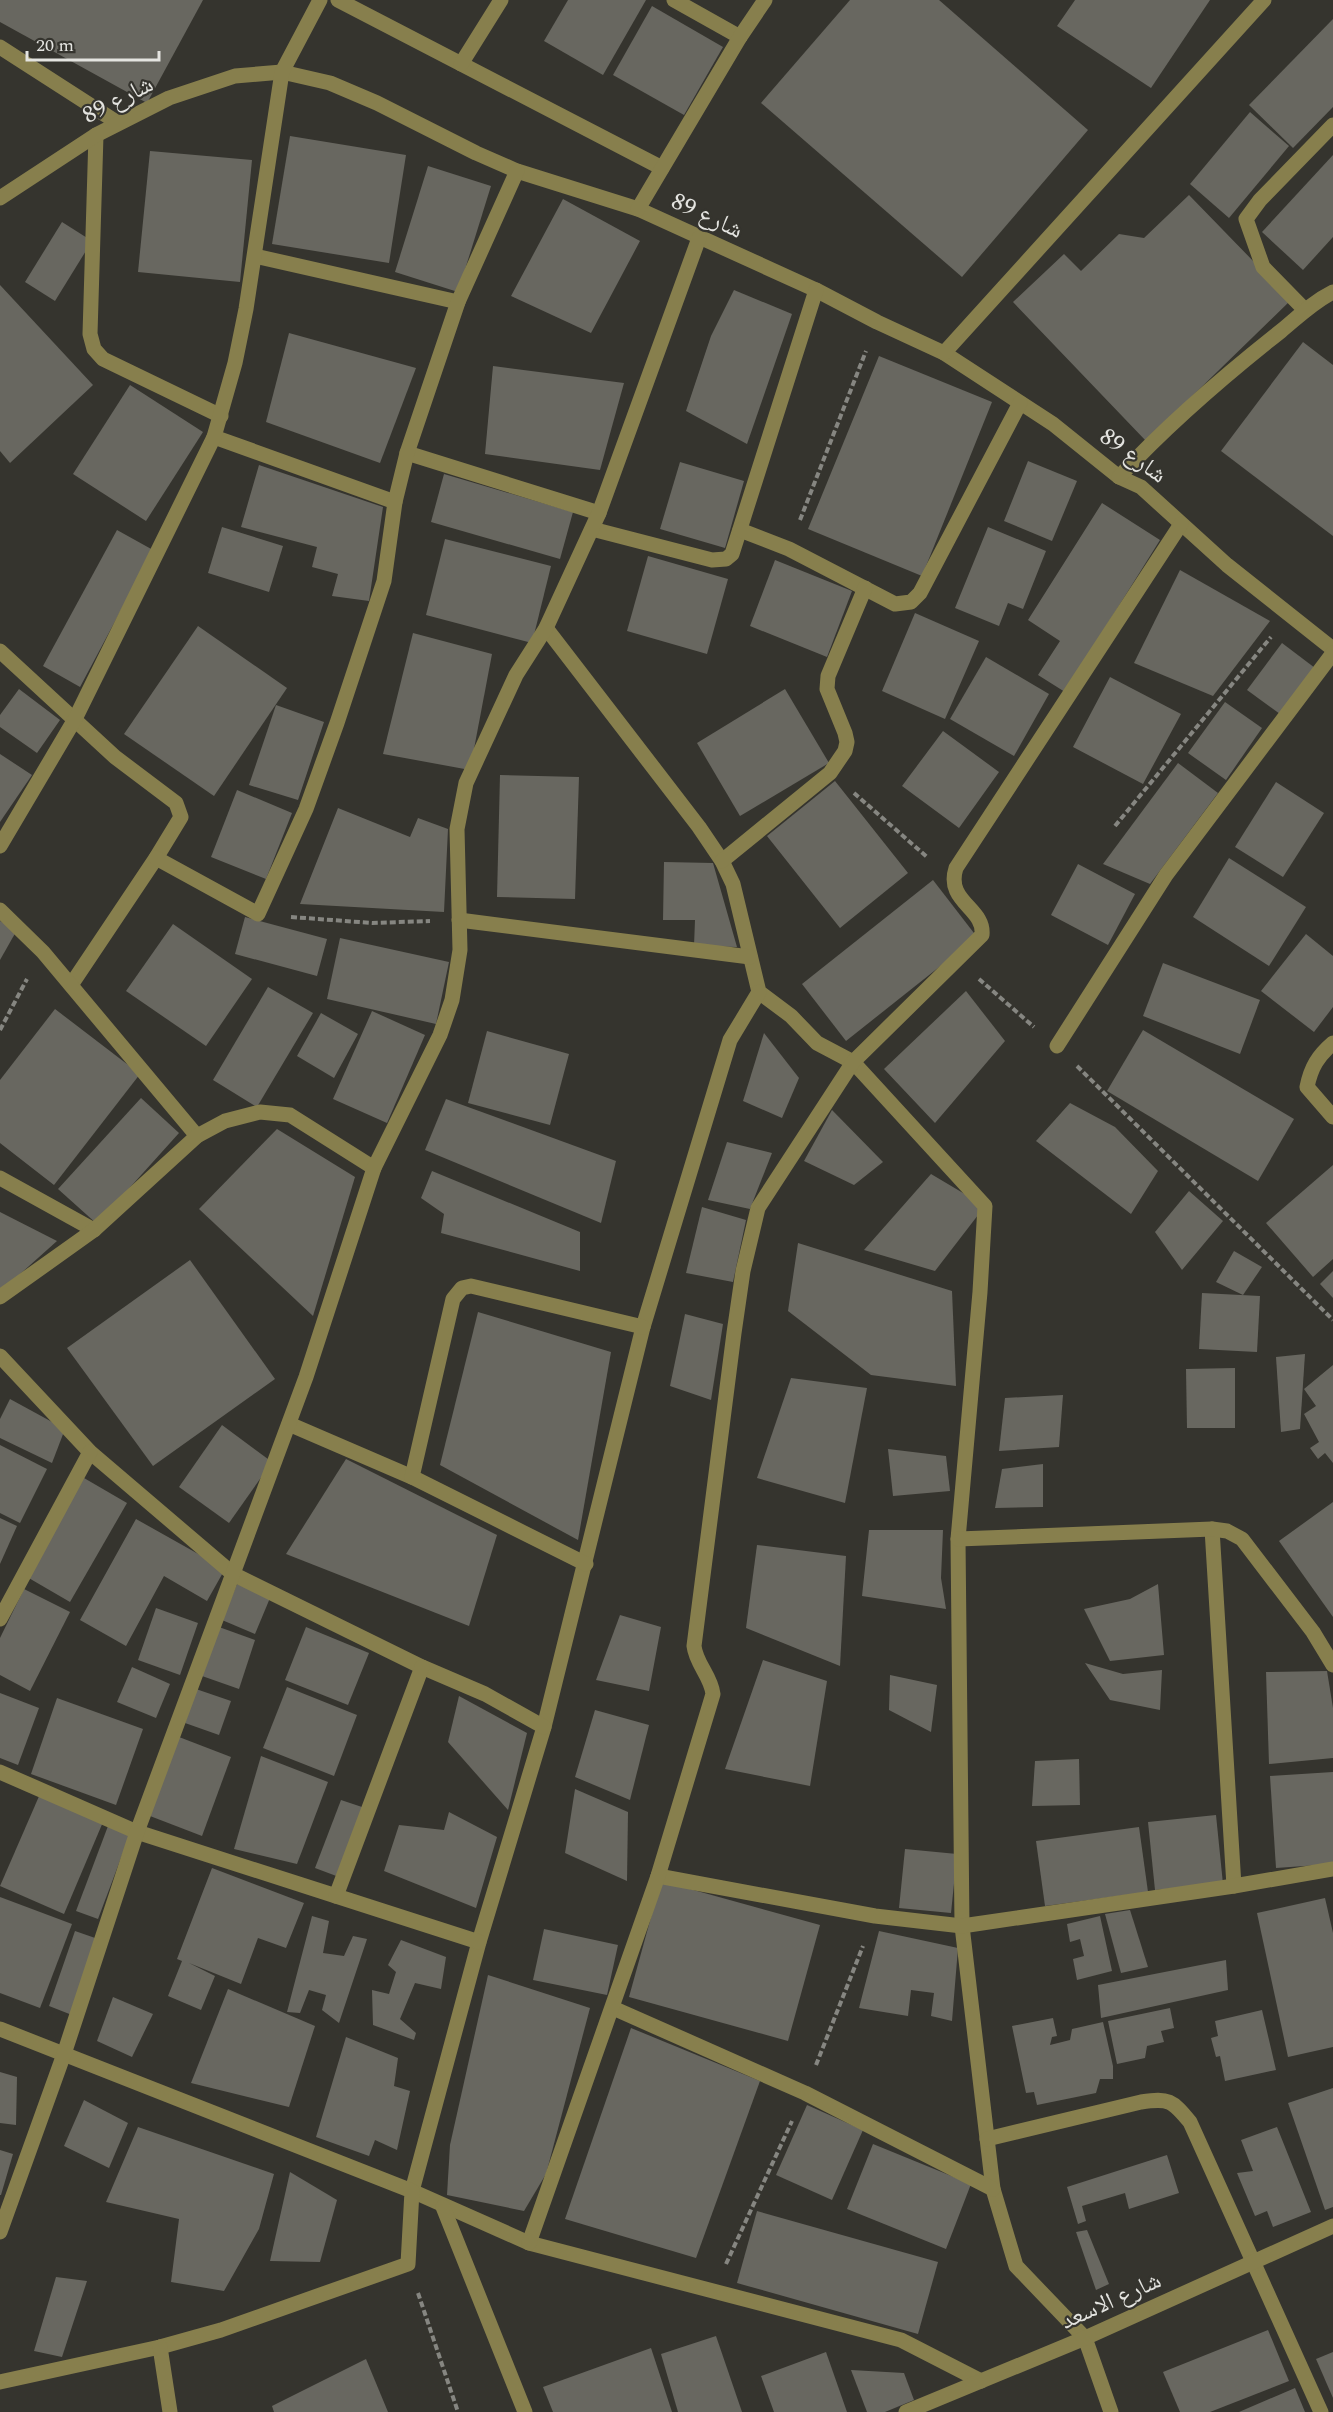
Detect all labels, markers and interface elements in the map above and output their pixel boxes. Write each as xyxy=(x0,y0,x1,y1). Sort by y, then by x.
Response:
scale bar xyxy=(27,24,159,62)
text: 20 m xyxy=(36,32,74,59)
street label: شارع 89 xyxy=(76,67,160,133)
street label: شارع 89 xyxy=(665,184,749,248)
street label: شارع 89 xyxy=(1092,419,1174,493)
street label: شارع الاسعد xyxy=(1055,2263,1167,2339)

